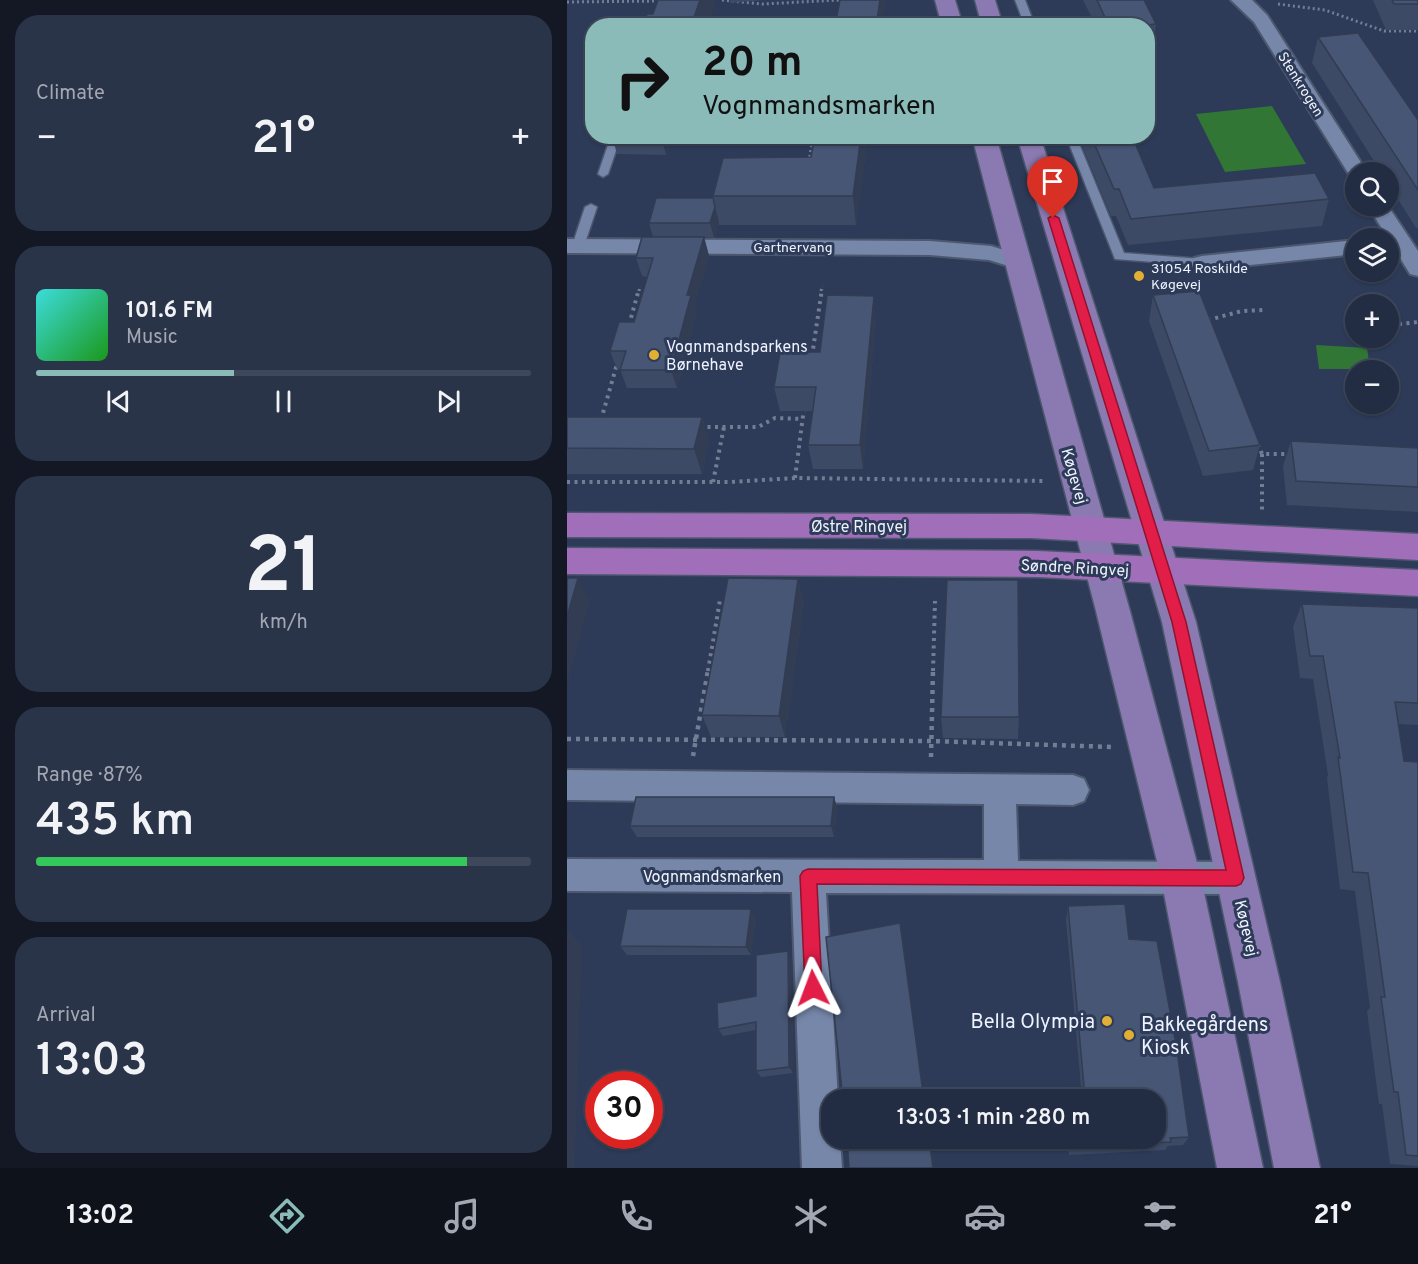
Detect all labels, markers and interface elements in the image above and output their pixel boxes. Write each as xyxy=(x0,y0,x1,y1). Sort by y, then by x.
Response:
text: 20 m xyxy=(702,38,803,91)
icon: right xyxy=(603,42,681,120)
street label: Stenkrogen xyxy=(1273,49,1326,120)
text: Climate xyxy=(36,81,105,107)
text: Vognmandsmarken xyxy=(702,90,936,124)
text: 21° xyxy=(252,112,315,169)
text: − xyxy=(36,119,57,161)
text: + xyxy=(510,119,531,161)
pin xyxy=(1027,156,1078,218)
map controls xyxy=(1345,162,1399,414)
button: search xyxy=(1345,162,1399,216)
icon: arrive xyxy=(1036,165,1069,198)
button: layers xyxy=(1345,228,1399,282)
street label: Gartnervang xyxy=(753,240,833,257)
place label: 31054 Roskilde Køgevej xyxy=(1151,261,1248,294)
marker: 31054 Roskilde Køgevej xyxy=(1132,269,1146,283)
button: + xyxy=(1345,294,1399,348)
text: 101.6 FM xyxy=(126,298,213,325)
text: Music xyxy=(126,325,178,351)
place label: Vognmandsparkens Børnehave xyxy=(666,338,808,376)
marker: Vognmandsparkens Børnehave xyxy=(647,348,661,362)
button: − xyxy=(1345,360,1399,414)
icon: previous xyxy=(102,385,135,418)
icon: pause xyxy=(267,385,300,418)
icon: next xyxy=(432,385,465,418)
street label: Køgevej xyxy=(1056,446,1091,507)
street label: Østre Ringvej xyxy=(811,518,907,538)
text: 21 xyxy=(244,521,323,620)
street label: Søndre Ringvej xyxy=(1020,556,1130,582)
text: km/h xyxy=(259,610,308,636)
text: Range · 87% xyxy=(36,763,143,789)
text: 435 km xyxy=(36,794,194,851)
street label: Vognmandsmarken xyxy=(643,868,781,888)
street label: Køgevej xyxy=(1229,898,1261,959)
position arrow xyxy=(781,956,845,1020)
text: Arrival xyxy=(36,1003,96,1029)
place label: Bella Olympia xyxy=(971,1010,1095,1036)
place label: Bakkegårdens Kiosk xyxy=(1141,1013,1268,1062)
marker: Bella Olympia xyxy=(1100,1014,1114,1028)
marker: Bakkegårdens Kiosk xyxy=(1122,1028,1136,1042)
text: 13:03 xyxy=(36,1034,148,1091)
speed limit sign: 30 xyxy=(585,1071,663,1149)
text: 13:03 · 1 min · 280 m xyxy=(897,1105,1090,1132)
icon: directions xyxy=(266,1195,308,1237)
icon: music xyxy=(441,1195,483,1237)
icon: phone xyxy=(615,1195,657,1237)
icon: climate xyxy=(790,1195,832,1237)
icon: car xyxy=(964,1195,1006,1237)
icon: filters xyxy=(1139,1195,1181,1237)
text: 13:02 xyxy=(66,1199,134,1233)
text: 21° xyxy=(1313,1199,1352,1233)

